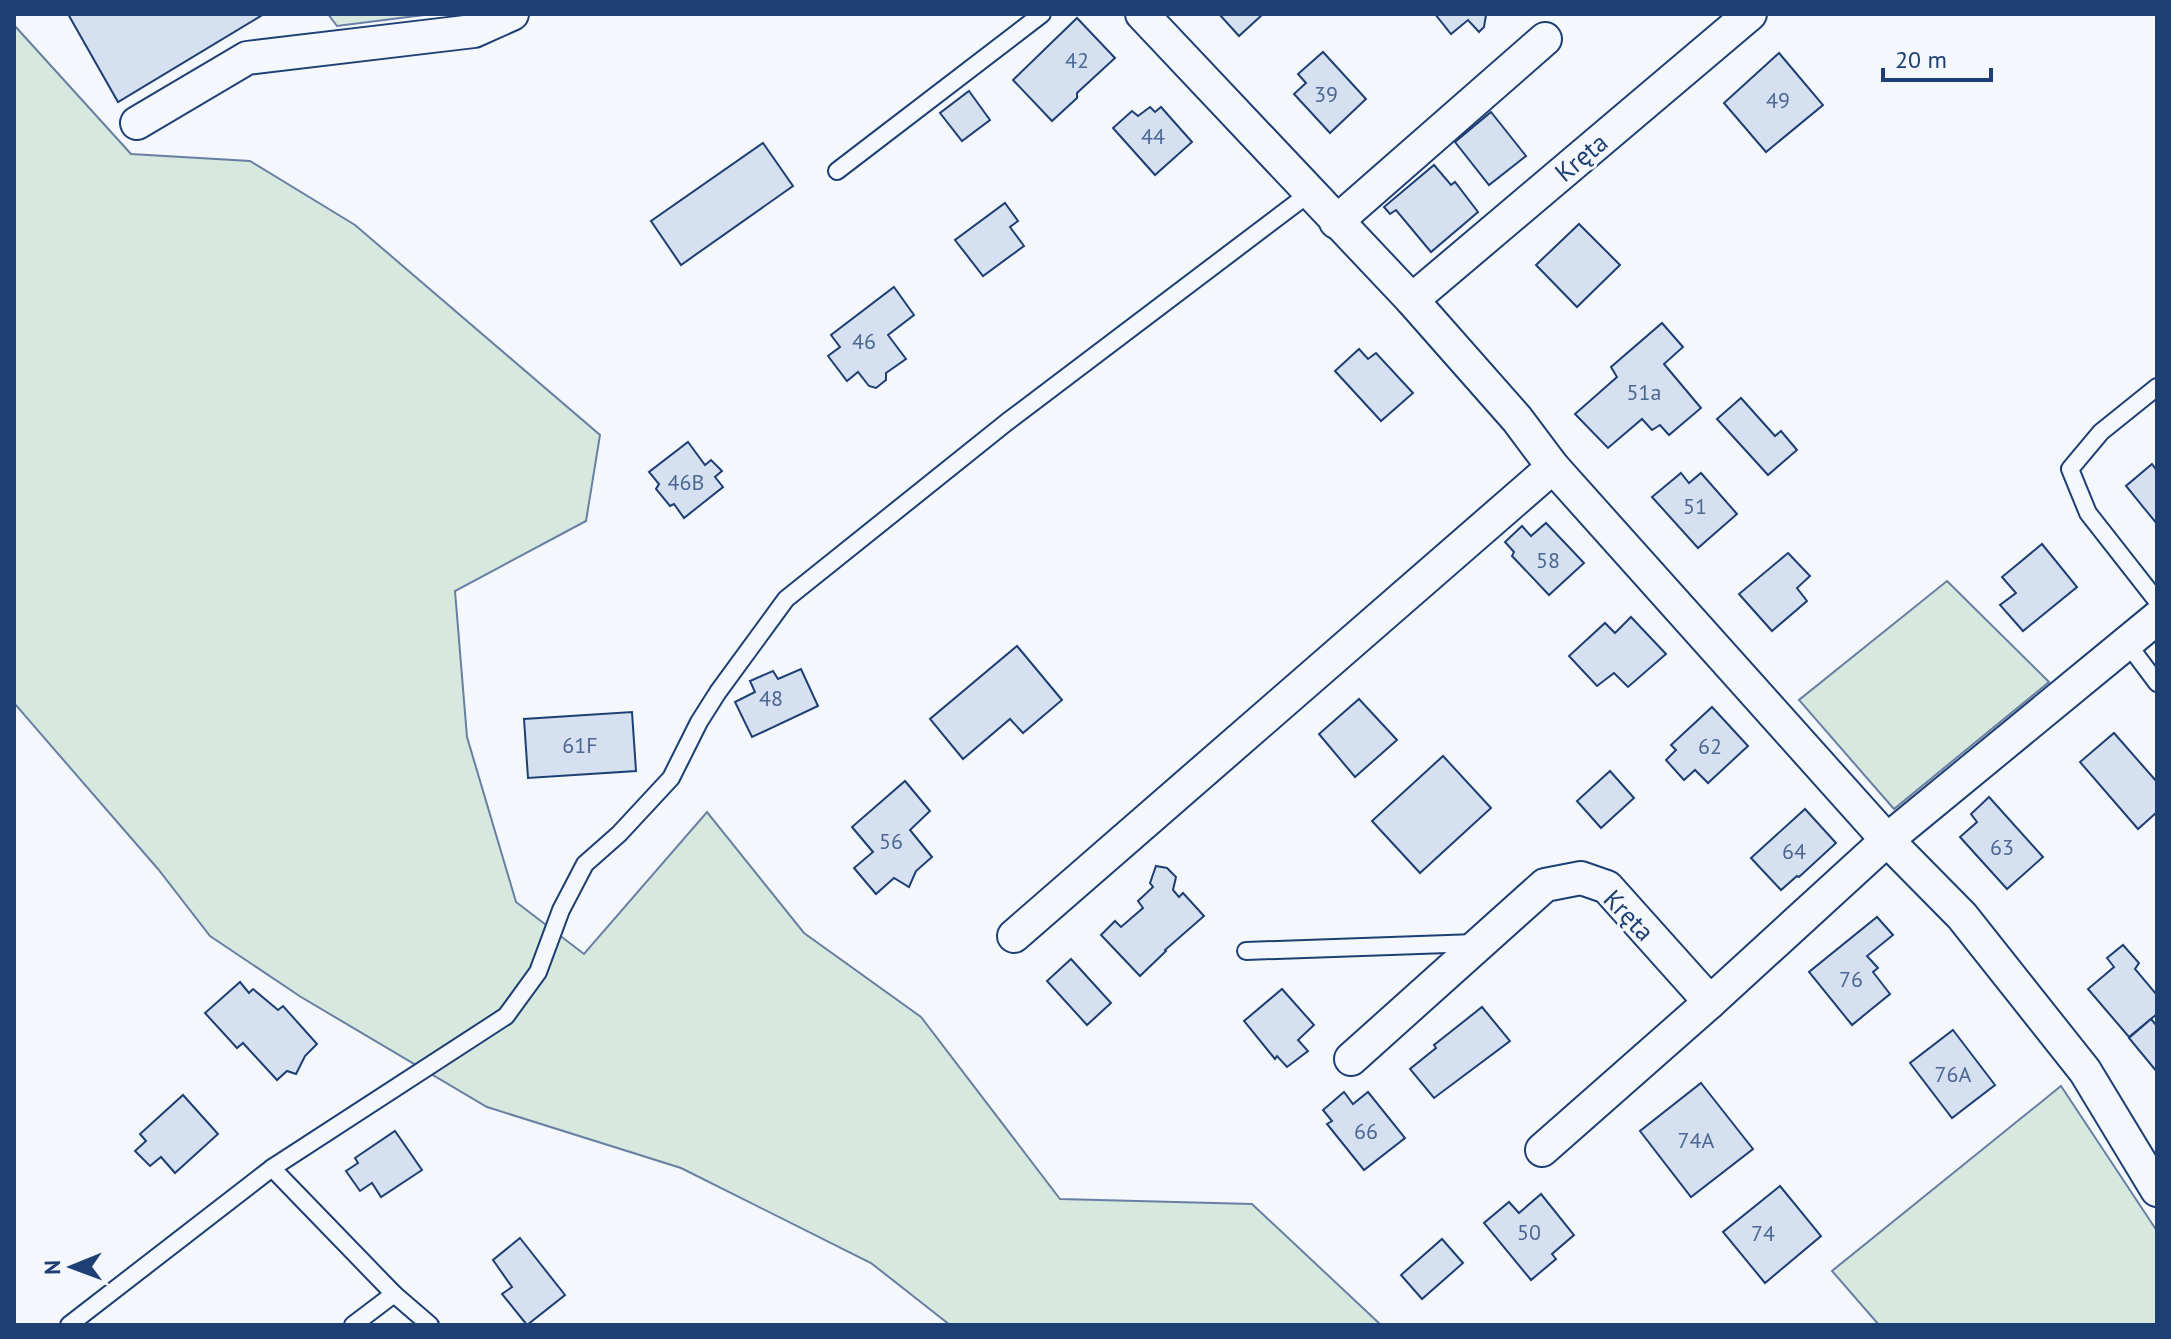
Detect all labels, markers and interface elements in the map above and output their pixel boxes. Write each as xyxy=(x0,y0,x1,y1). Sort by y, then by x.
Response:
scale bar xyxy=(1883,32,1991,82)
text: 20 m xyxy=(1895,44,1947,75)
house number: 42 xyxy=(1065,46,1089,74)
house number: 39 xyxy=(1314,80,1338,108)
house number: 49 xyxy=(1766,86,1790,114)
house number: 44 xyxy=(1141,122,1165,150)
street label: Kręta xyxy=(1548,125,1614,189)
house number: 46 xyxy=(852,327,876,355)
house number: 51a xyxy=(1627,378,1661,406)
house number: 46B xyxy=(668,468,704,496)
house number: 51 xyxy=(1683,492,1707,520)
house number: 58 xyxy=(1536,546,1560,574)
house number: 48 xyxy=(759,684,783,712)
house number: 61F xyxy=(562,731,598,759)
house number: 62 xyxy=(1698,732,1722,760)
house number: 56 xyxy=(879,827,903,855)
house number: 63 xyxy=(1990,833,2014,861)
house number: 64 xyxy=(1782,837,1806,865)
street label: Kręta xyxy=(1597,882,1661,948)
house number: 76 xyxy=(1839,965,1863,993)
house number: 76A xyxy=(1935,1060,1972,1088)
house number: 66 xyxy=(1354,1117,1378,1145)
house number: 74A xyxy=(1678,1126,1715,1154)
house number: 50 xyxy=(1517,1218,1541,1246)
house number: 74 xyxy=(1751,1219,1775,1247)
north arrow xyxy=(32,1227,112,1307)
text: N xyxy=(38,1260,66,1275)

